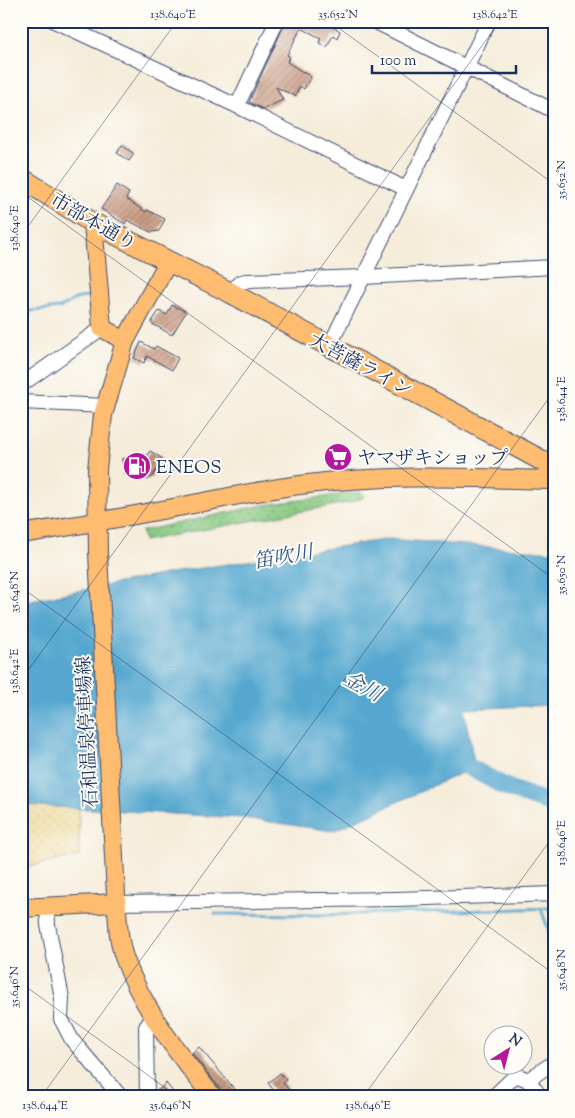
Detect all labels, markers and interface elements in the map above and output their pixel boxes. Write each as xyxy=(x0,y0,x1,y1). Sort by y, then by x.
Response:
text: 138.640°E xyxy=(150,6,197,24)
text: 35.652°N xyxy=(318,6,358,24)
text: 138.642°E xyxy=(472,6,518,24)
scale bar xyxy=(372,42,516,74)
text: 100 m xyxy=(380,51,417,72)
text: 35.652°N xyxy=(553,160,571,200)
street label: 市部本通り xyxy=(45,188,141,259)
text: 138.640°E xyxy=(6,204,24,251)
street label: 大菩薩ライン xyxy=(303,328,416,405)
text: 138.644°E xyxy=(553,375,571,422)
supermarket icon: ヤマザキショップ xyxy=(323,442,353,472)
place label: ヤマザキショップ xyxy=(357,446,508,473)
fuel station icon: ENEOS xyxy=(122,451,152,481)
place label: ENEOS xyxy=(156,455,222,482)
water label: 笛吹川 xyxy=(251,539,317,578)
text: 35.650°N xyxy=(553,554,571,595)
text: 35.648°N xyxy=(6,570,24,613)
text: 138.642°E xyxy=(6,648,24,694)
street label: 石和温泉停車場線 xyxy=(71,655,106,808)
water label: 金川 xyxy=(337,666,388,711)
text: 138.646°E xyxy=(553,819,571,866)
text: 35.648°N xyxy=(553,948,571,991)
text: 35.646°N xyxy=(6,966,24,1008)
north arrow xyxy=(482,1026,532,1076)
text: N xyxy=(504,1030,525,1052)
text: 138.644°E xyxy=(22,1097,69,1115)
text: 35.646°N xyxy=(149,1097,191,1115)
text: 138.646°E xyxy=(345,1097,392,1115)

